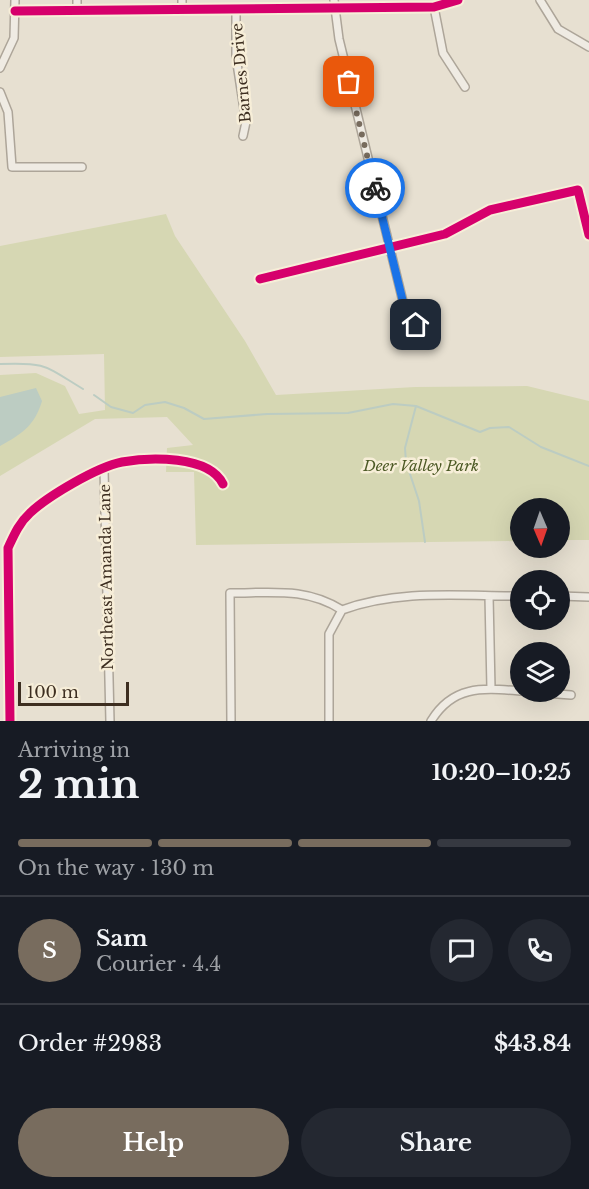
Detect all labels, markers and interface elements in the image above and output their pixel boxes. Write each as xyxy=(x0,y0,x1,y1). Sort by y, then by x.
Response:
street label: Barnes Drive xyxy=(227,22,255,124)
pin xyxy=(323,56,374,107)
icon: bag xyxy=(332,65,365,98)
courier xyxy=(345,158,405,218)
icon: bike xyxy=(359,172,392,205)
pin xyxy=(390,299,441,350)
icon: home xyxy=(399,308,432,341)
park label: Deer Valley Park xyxy=(362,456,479,475)
street label: Northeast Amanda Lane xyxy=(95,484,117,670)
north arrow xyxy=(510,498,570,558)
map controls xyxy=(510,498,570,702)
button: locate xyxy=(510,570,570,630)
button: layers xyxy=(510,642,570,702)
scale bar xyxy=(18,679,129,706)
text: 100 m xyxy=(27,682,79,702)
text: Arriving in xyxy=(18,738,130,762)
text: 10:20–10:25 xyxy=(432,759,571,786)
text: 2 min xyxy=(18,760,139,809)
text: On the way · 130 m xyxy=(18,856,214,880)
button: chat xyxy=(430,919,493,982)
button: phone xyxy=(508,919,571,982)
text: Sam xyxy=(96,925,148,952)
text: S xyxy=(42,937,57,964)
text: Courier · 4.4 xyxy=(96,952,221,976)
text: Order #2983 xyxy=(18,1030,162,1057)
text: $43.84 xyxy=(494,1030,571,1057)
button: Help xyxy=(18,1108,289,1177)
button: Share xyxy=(301,1108,571,1177)

